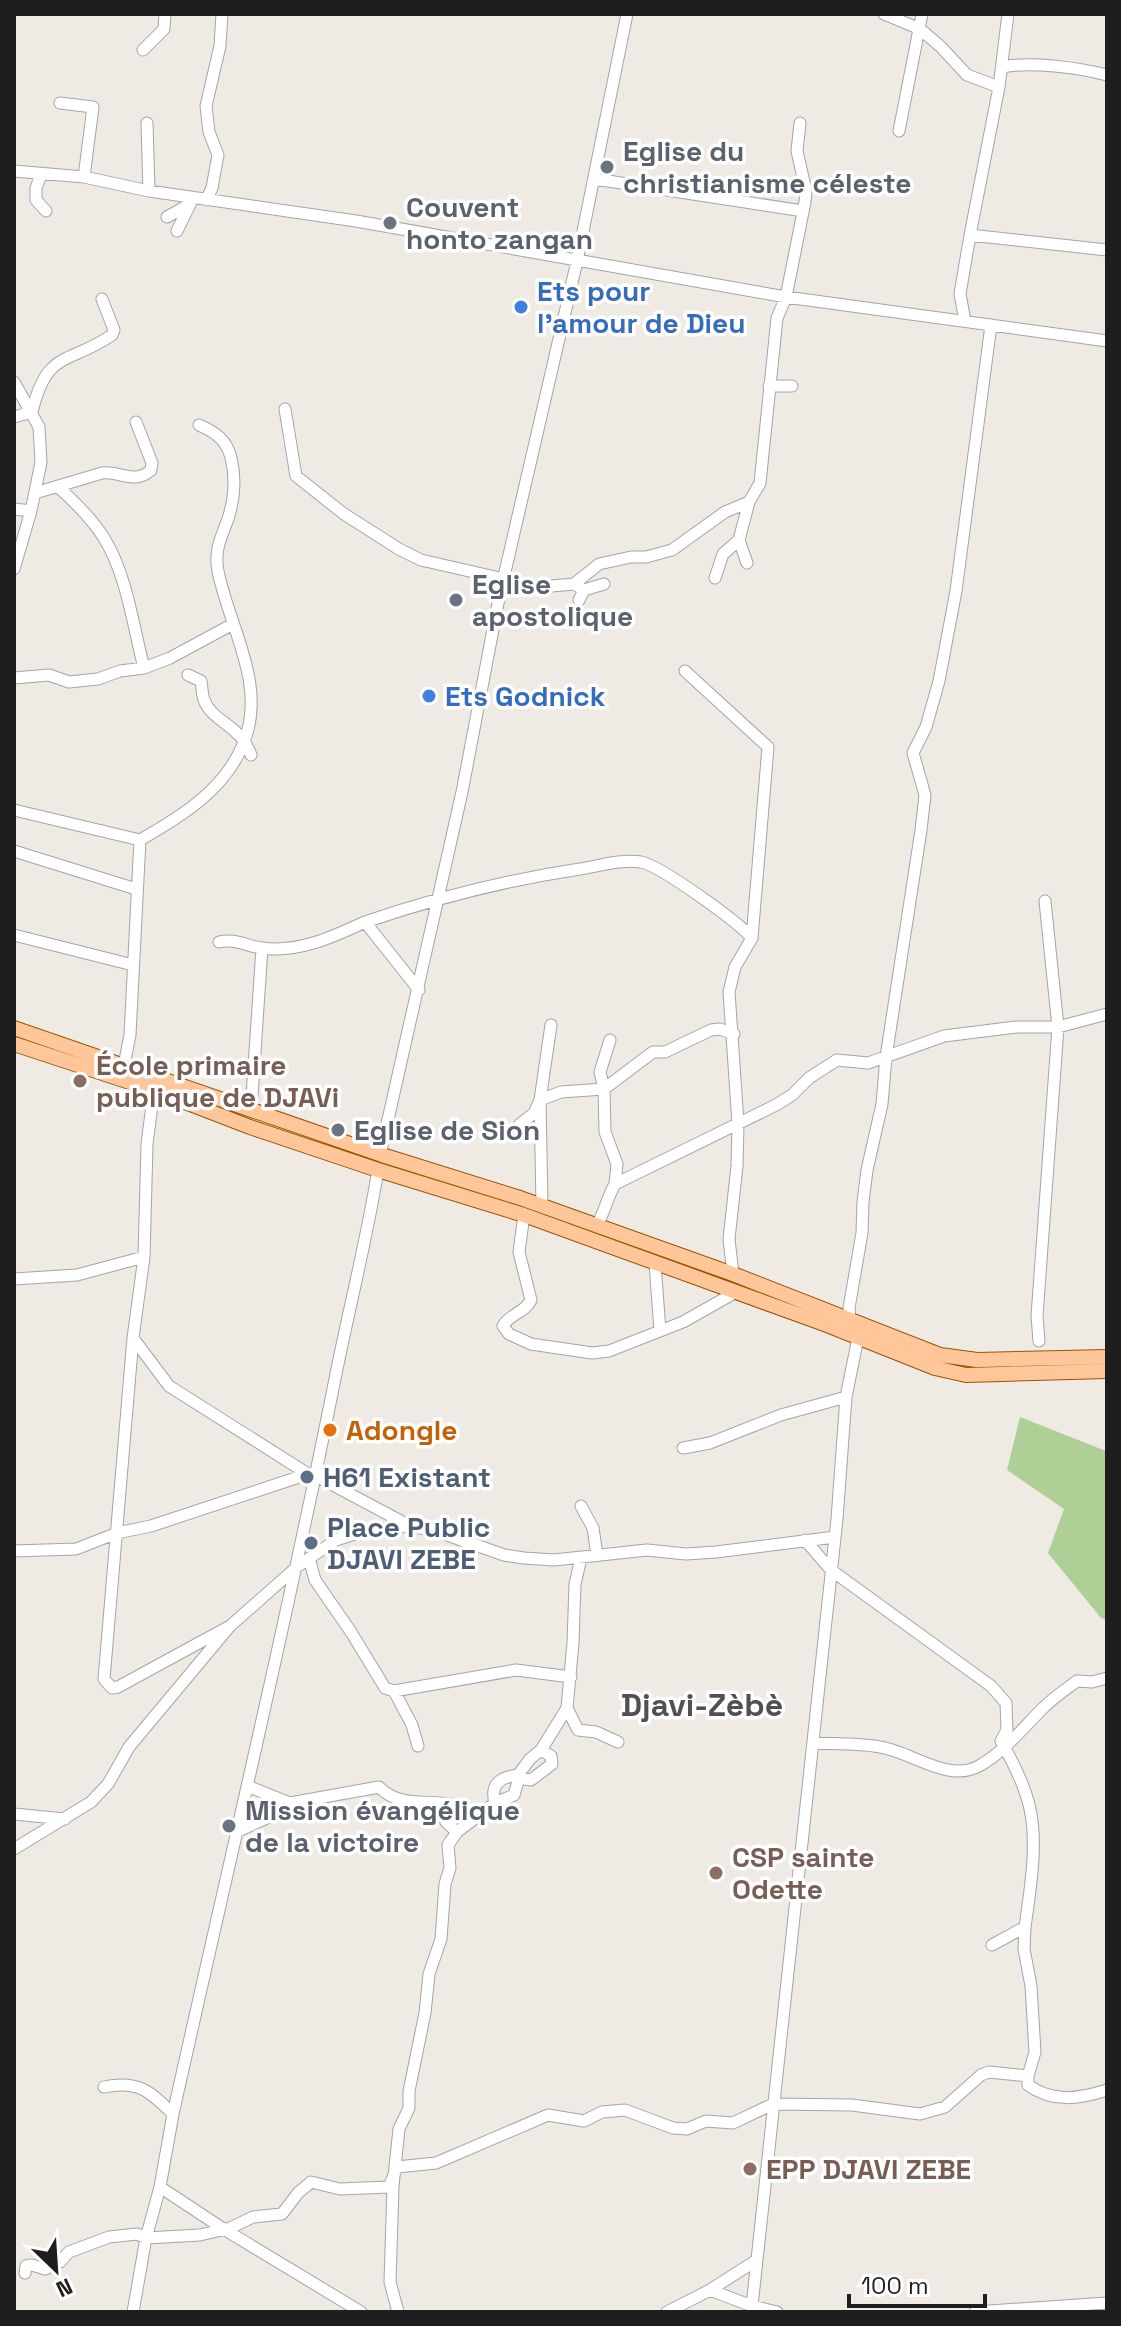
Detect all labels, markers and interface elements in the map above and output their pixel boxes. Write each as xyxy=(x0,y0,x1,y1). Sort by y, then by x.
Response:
place label: Eglise du christianisme céleste xyxy=(623,133,912,201)
marker: Eglise du christianisme céleste xyxy=(598,158,616,176)
place label: Couvent honto zangan xyxy=(406,189,593,257)
marker: Couvent honto zangan xyxy=(381,214,399,232)
place label: Ets pour l'amour de Dieu xyxy=(537,273,745,341)
marker: Ets pour l'amour de Dieu xyxy=(512,298,530,316)
place label: Eglise apostolique xyxy=(472,566,633,634)
marker: Eglise apostolique xyxy=(447,591,465,609)
place label: Ets Godnick xyxy=(445,678,606,714)
marker: Ets Godnick xyxy=(420,687,438,705)
place label: École primaire publique de DJAVi xyxy=(96,1047,339,1115)
marker: École primaire publique de DJAVi xyxy=(71,1072,89,1090)
place label: Eglise de Sion xyxy=(354,1112,540,1148)
marker: Eglise de Sion xyxy=(329,1121,347,1139)
place label: Adongle xyxy=(346,1412,457,1448)
marker: Adongle xyxy=(321,1421,339,1439)
place label: H61 Existant xyxy=(323,1459,491,1495)
marker: H61 Existant xyxy=(298,1468,316,1486)
place label: Place Public DJAVI ZEBE xyxy=(327,1509,490,1577)
marker: Place Public DJAVI ZEBE xyxy=(302,1534,320,1552)
district label: Djavi-Zèbè xyxy=(621,1685,783,1725)
place label: Mission évangélique de la victoire xyxy=(245,1792,520,1860)
marker: Mission évangélique de la victoire xyxy=(220,1817,238,1835)
place label: CSP sainte Odette xyxy=(732,1839,875,1907)
marker: CSP sainte Odette xyxy=(707,1864,725,1882)
place label: EPP DJAVI ZEBE xyxy=(766,2151,971,2187)
marker: EPP DJAVI ZEBE xyxy=(741,2160,759,2178)
north arrow xyxy=(16,2230,96,2310)
scale bar xyxy=(849,2258,985,2308)
text: 100 m xyxy=(861,2270,929,2301)
text: N xyxy=(52,2272,77,2304)

